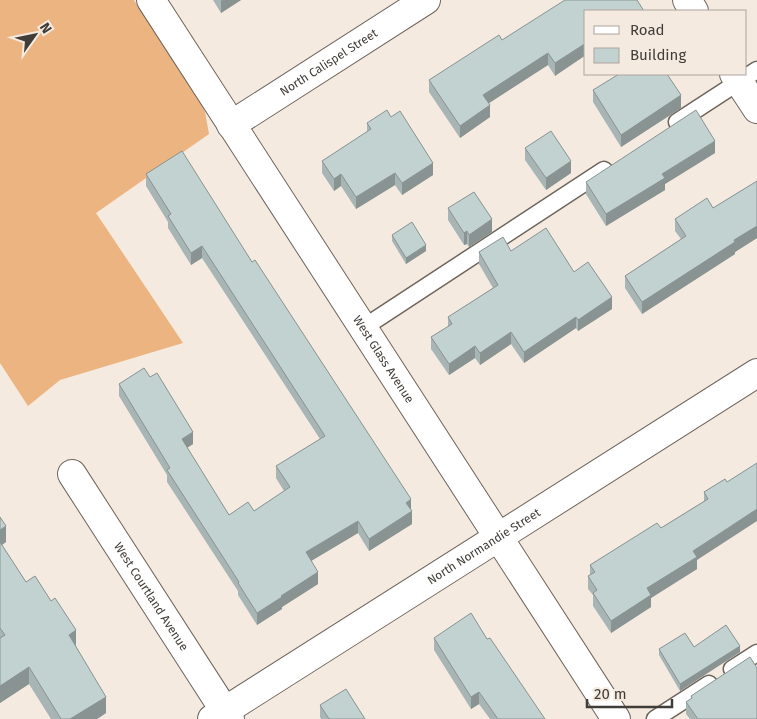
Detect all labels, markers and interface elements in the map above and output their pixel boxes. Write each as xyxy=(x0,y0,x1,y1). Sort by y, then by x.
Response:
north arrow xyxy=(10,10,60,60)
legend xyxy=(584,10,747,75)
text: N xyxy=(36,20,55,37)
text: Road xyxy=(630,21,665,39)
street label: North Calispel Street xyxy=(277,26,381,99)
text: Building xyxy=(630,46,686,64)
street label: West Glass Avenue xyxy=(350,313,417,406)
street label: North Normandie Street xyxy=(425,505,543,587)
street label: West Courtland Avenue xyxy=(111,540,191,653)
scale bar xyxy=(587,676,672,708)
text: 20 m xyxy=(594,685,627,703)

